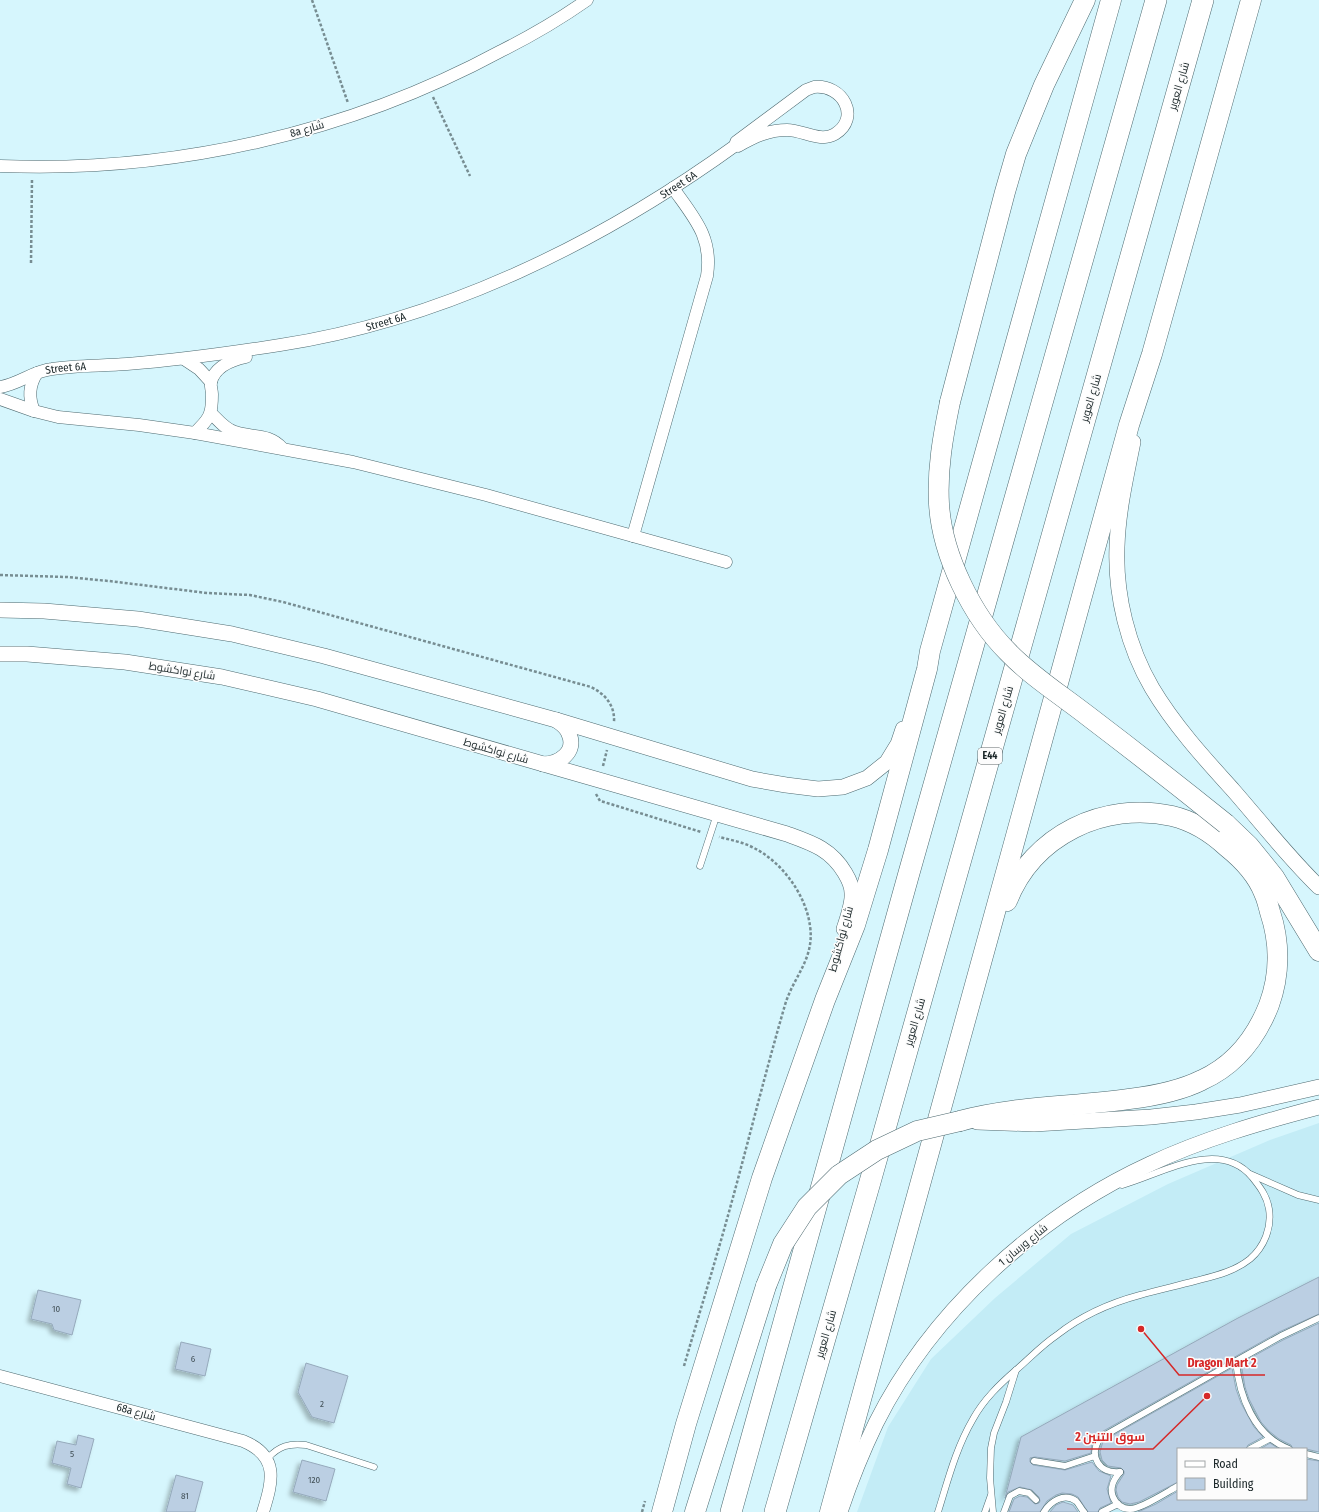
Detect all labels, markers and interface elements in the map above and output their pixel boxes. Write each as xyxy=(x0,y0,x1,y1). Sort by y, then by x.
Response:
street label: شارع العوير xyxy=(1166,60,1193,113)
street label: 8a شارع xyxy=(288,118,326,141)
street label: Street 6A xyxy=(657,168,699,201)
street label: Street 6A xyxy=(364,309,407,333)
street label: Street 6A xyxy=(44,359,87,376)
street label: شارع العوير xyxy=(1078,372,1105,425)
street label: شارع نواكشوط xyxy=(148,659,216,684)
street label: شارع العوير xyxy=(990,684,1017,737)
street label: شارع نواكشوط xyxy=(462,735,530,767)
road number: E44 xyxy=(978,748,1002,764)
street label: شارع نواكشوط xyxy=(826,905,857,973)
street label: شارع العوير xyxy=(902,996,929,1049)
street label: شارع ورسان 1 xyxy=(996,1221,1051,1270)
house number: 10 xyxy=(52,1304,60,1314)
street label: شارع العوير xyxy=(813,1308,840,1361)
callout: Dragon Mart 2 xyxy=(1179,1351,1265,1375)
house number: 6 xyxy=(191,1354,196,1364)
text: Dragon Mart 2 xyxy=(1187,1356,1257,1370)
house number: 2 xyxy=(320,1399,324,1409)
street label: 68a شارع xyxy=(115,1401,157,1424)
callout: سوق التنين 2 xyxy=(1067,1425,1153,1449)
text: سوق التنين 2 xyxy=(1074,1430,1145,1445)
legend xyxy=(1177,1448,1307,1500)
house number: 5 xyxy=(70,1449,74,1459)
text: Road xyxy=(1213,1457,1238,1471)
house number: 120 xyxy=(308,1475,320,1485)
text: Building xyxy=(1213,1477,1254,1491)
house number: 81 xyxy=(181,1491,189,1501)

